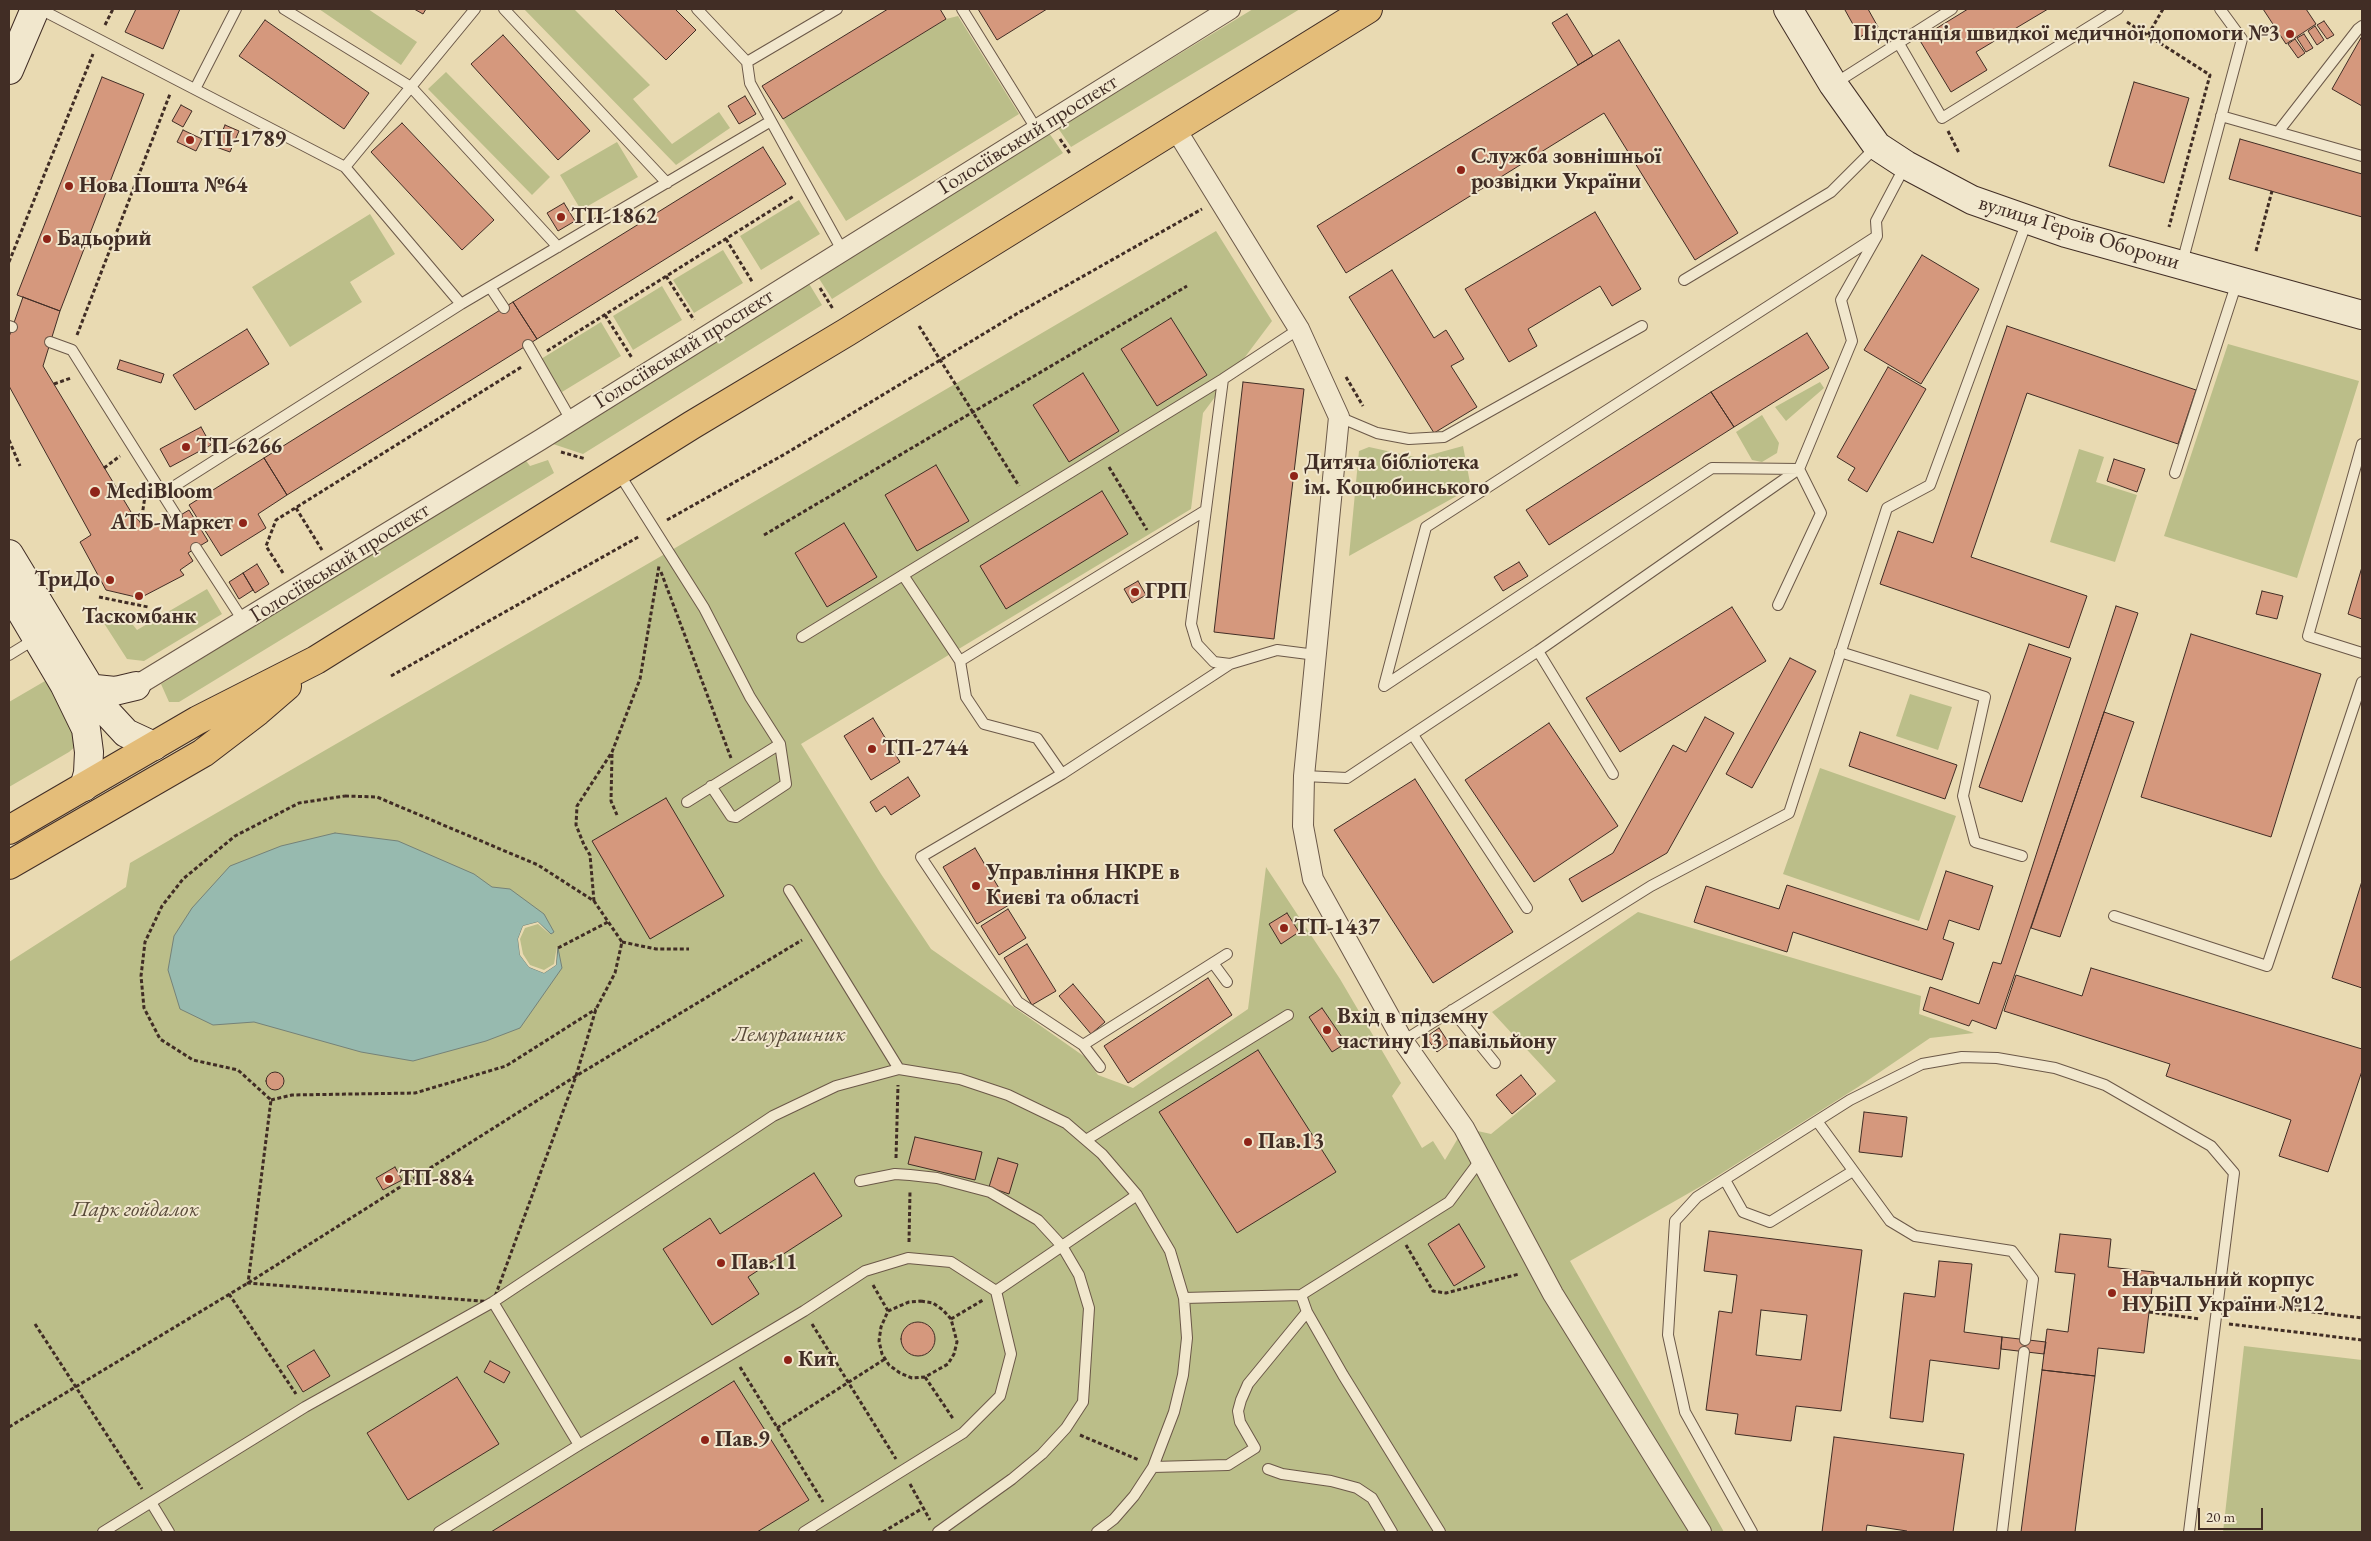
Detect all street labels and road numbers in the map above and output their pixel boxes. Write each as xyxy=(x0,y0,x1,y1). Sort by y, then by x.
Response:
street label: Голосіївський проспект xyxy=(933,69,1123,201)
street label: вулиця Героїв Оборони xyxy=(1975,190,2183,276)
street label: Голосіївський проспект xyxy=(589,283,779,415)
street label: Голосіївський проспект xyxy=(245,497,435,629)

